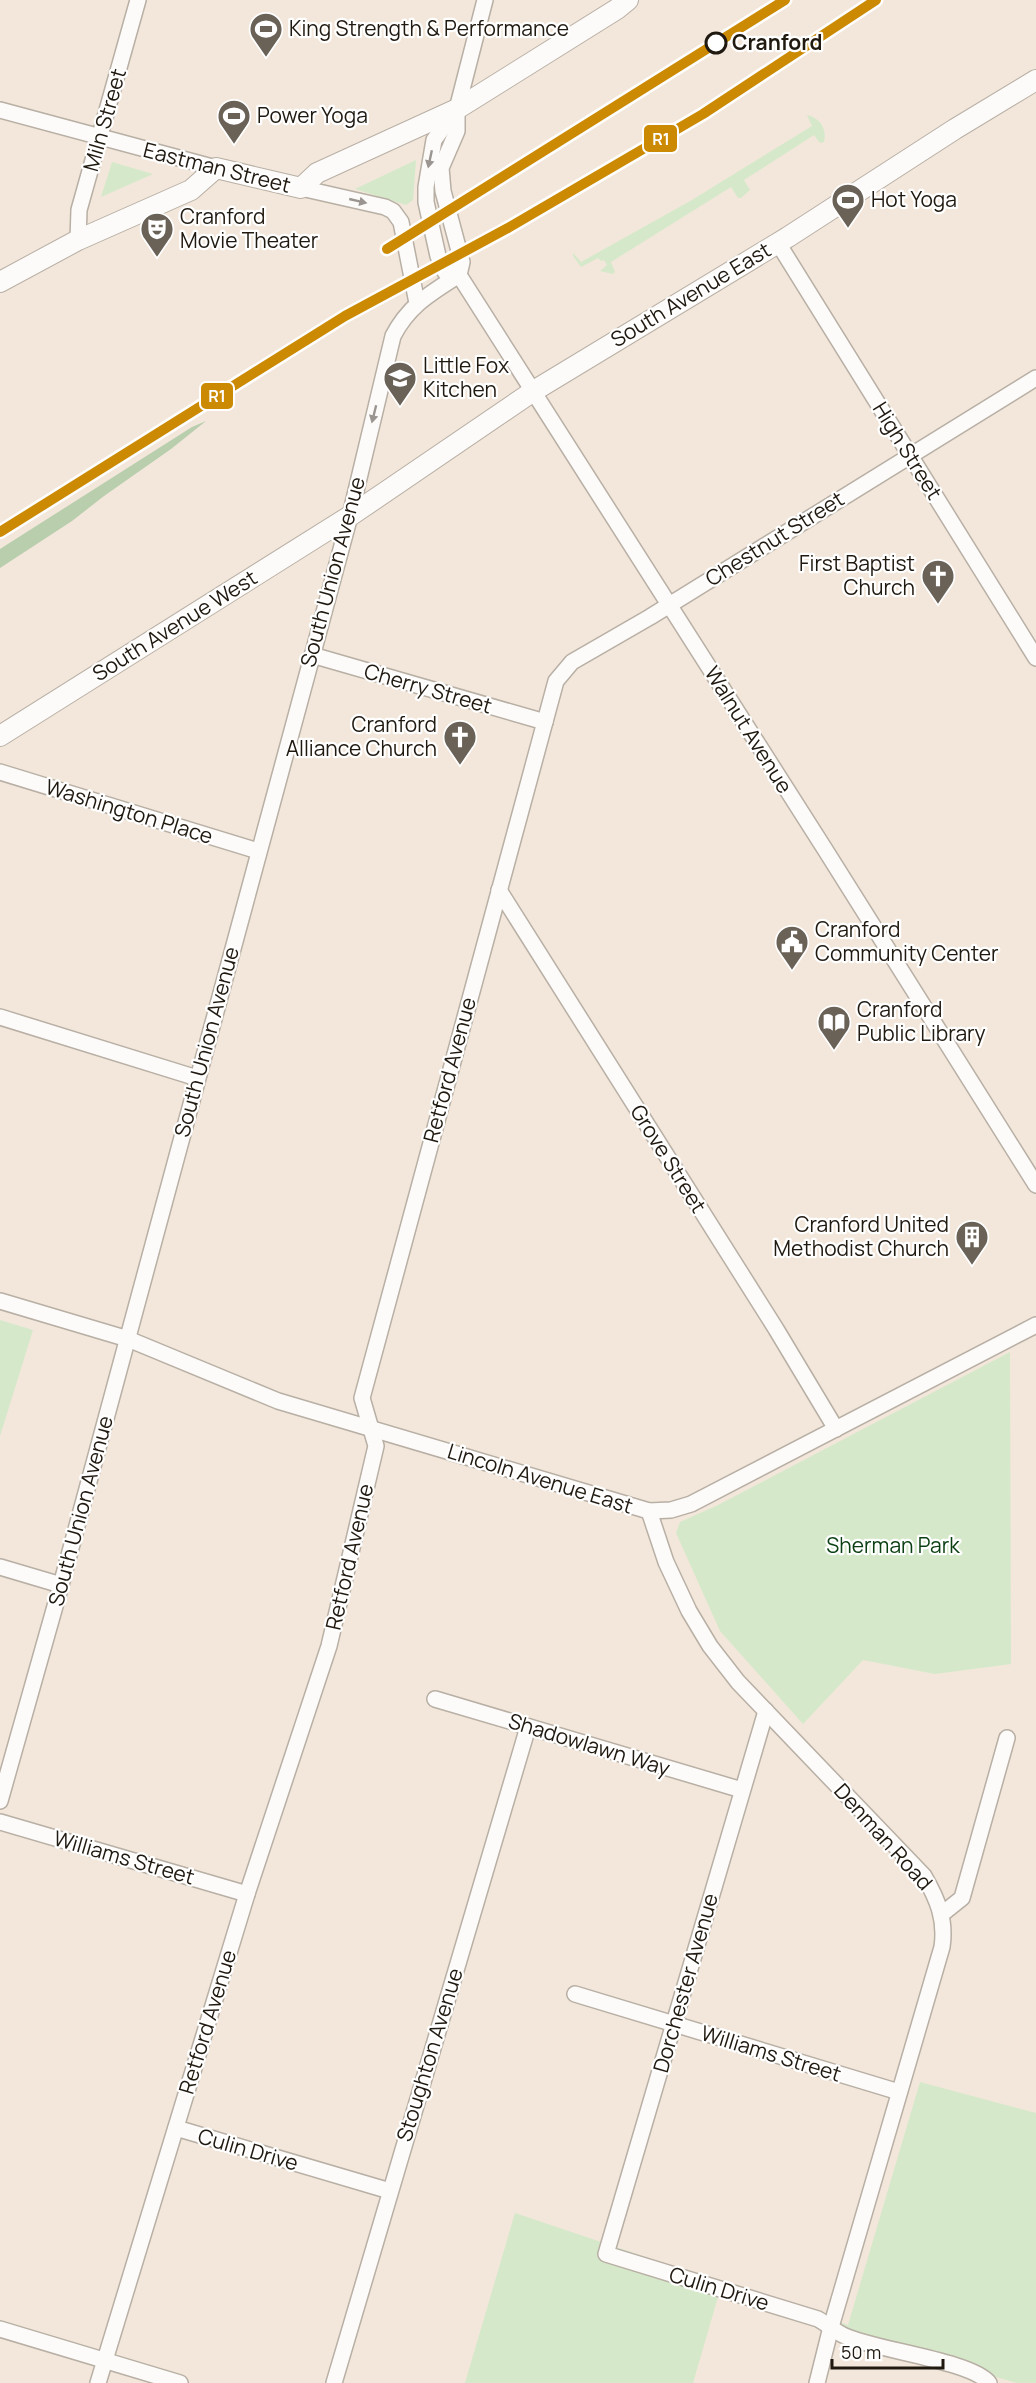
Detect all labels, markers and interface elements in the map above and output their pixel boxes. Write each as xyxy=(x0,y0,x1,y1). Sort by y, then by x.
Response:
sports icon: King Strength & Performance xyxy=(248,11,284,58)
place label: King Strength & Performance xyxy=(289,14,569,42)
place label: Cranford xyxy=(732,28,822,56)
marker: Cranford xyxy=(705,32,727,54)
street label: Miln Street xyxy=(76,65,132,174)
sports icon: Power Yoga xyxy=(216,98,252,145)
place label: Power Yoga xyxy=(257,101,368,129)
line badge: R1 xyxy=(643,124,678,153)
text: R1 xyxy=(652,128,670,150)
street label: Eastman Street xyxy=(141,135,294,199)
one-way arrow xyxy=(425,150,434,169)
sports icon: Hot Yoga xyxy=(830,182,866,229)
place label: Hot Yoga xyxy=(871,185,957,213)
one-way arrow xyxy=(349,197,368,206)
place label: Cranford Movie Theater xyxy=(180,202,319,254)
theatre icon: Cranford Movie Theater xyxy=(139,211,175,258)
street label: South Avenue East xyxy=(605,235,776,353)
place label: Little Fox Kitchen xyxy=(423,351,509,403)
school or university icon: Little Fox Kitchen xyxy=(382,360,418,407)
line badge: R1 xyxy=(200,382,234,410)
text: R1 xyxy=(208,385,226,407)
street label: High Street xyxy=(867,396,949,505)
one-way arrow xyxy=(369,405,379,423)
street label: South Union Avenue xyxy=(293,473,371,670)
street label: Chestnut Street xyxy=(700,484,849,592)
place label: First Baptist Church xyxy=(799,549,915,601)
church icon: First Baptist Church xyxy=(920,558,956,605)
street label: South Avenue West xyxy=(87,563,262,687)
street label: Cherry Street xyxy=(361,656,495,720)
street label: Walnut Avenue xyxy=(699,661,799,798)
place label: Cranford Alliance Church xyxy=(286,710,437,762)
church icon: Cranford Alliance Church xyxy=(442,719,478,766)
street label: Washington Place xyxy=(42,772,216,850)
place label: Cranford Community Center xyxy=(815,915,999,967)
public building icon: Cranford Community Center xyxy=(774,924,810,971)
street label: South Union Avenue xyxy=(167,943,245,1140)
street label: Retford Avenue xyxy=(416,994,482,1145)
place label: Cranford Public Library xyxy=(857,995,986,1047)
library icon: Cranford Public Library xyxy=(816,1004,852,1051)
street label: Grove Street xyxy=(624,1099,713,1218)
place label: Cranford United Methodist Church xyxy=(773,1210,949,1262)
building icon: Cranford United Methodist Church xyxy=(954,1219,990,1266)
street label: South Union Avenue xyxy=(41,1412,119,1609)
street label: Lincoln Avenue East xyxy=(444,1437,636,1520)
street label: Retford Avenue xyxy=(319,1481,379,1633)
park label: Sherman Park xyxy=(826,1531,960,1559)
street label: Shadowlawn Way xyxy=(505,1706,673,1782)
street label: Denman Road xyxy=(828,1777,939,1896)
street label: Williams Street xyxy=(51,1824,198,1891)
street label: Dorchester Avenue xyxy=(646,1890,724,2076)
street label: Retford Avenue xyxy=(172,1946,242,2097)
street label: Stoughton Avenue xyxy=(389,1965,469,2145)
street label: Williams Street xyxy=(698,2018,845,2088)
street label: Culin Drive xyxy=(195,2121,302,2177)
street label: Culin Drive xyxy=(666,2260,773,2317)
scale bar xyxy=(832,2332,943,2370)
text: 50 m xyxy=(841,2340,881,2364)

